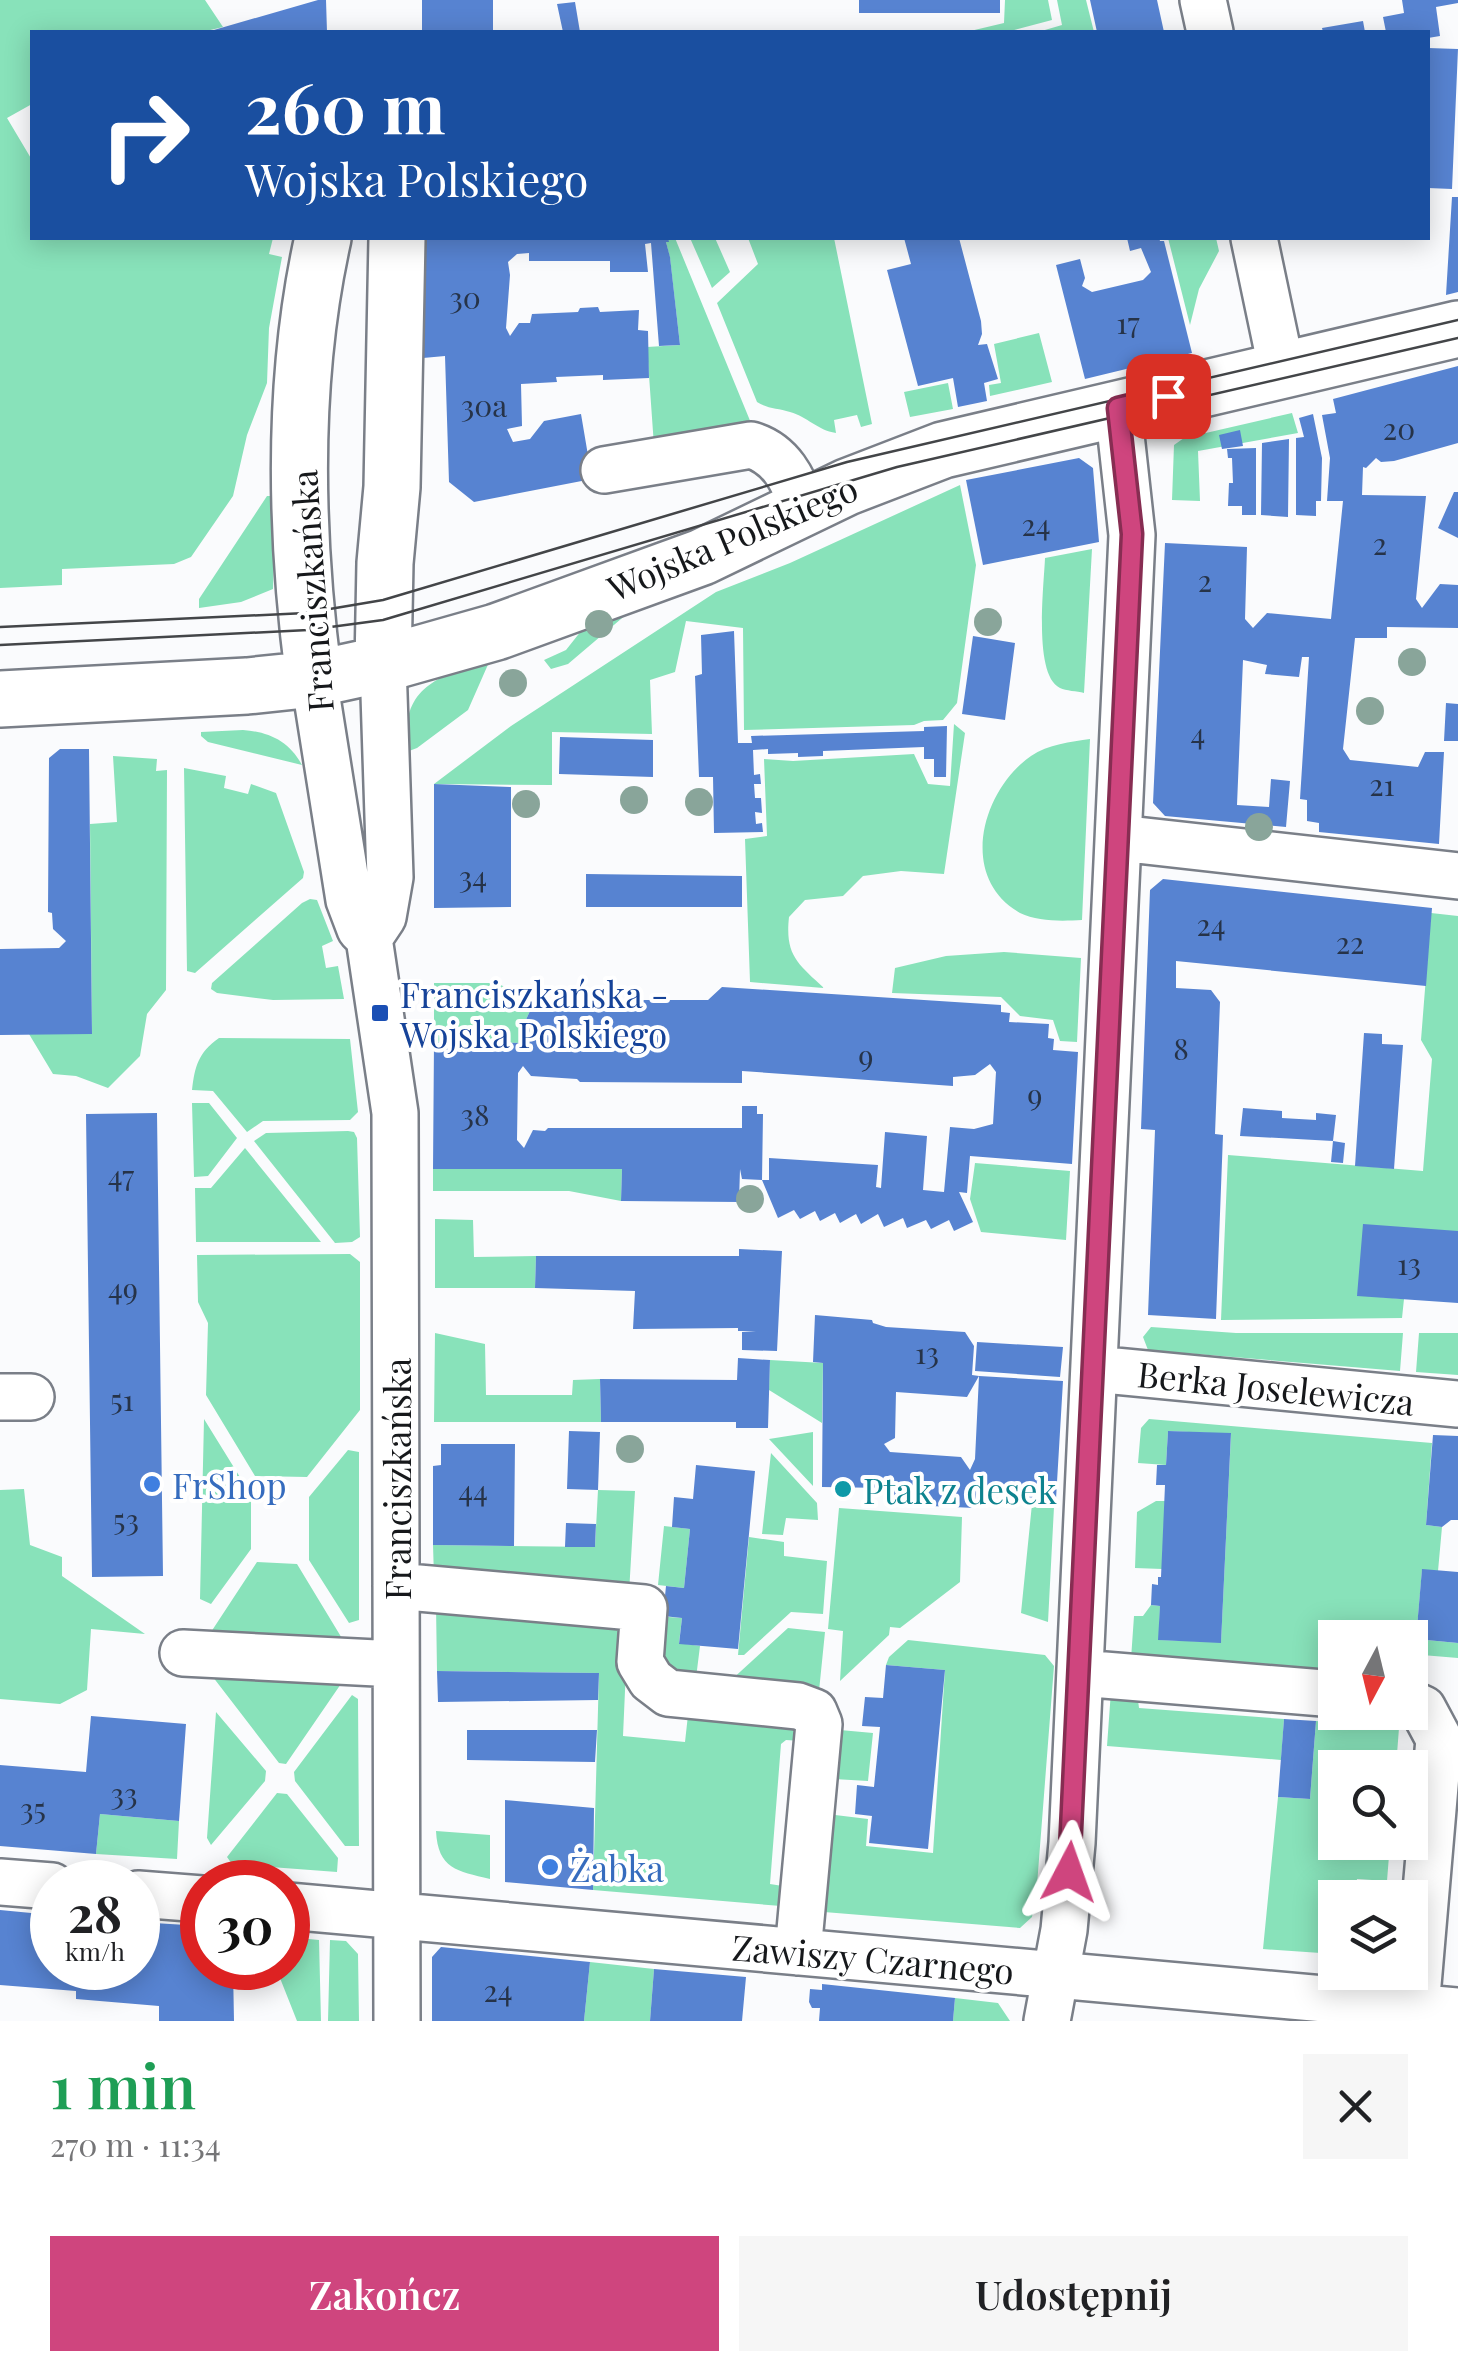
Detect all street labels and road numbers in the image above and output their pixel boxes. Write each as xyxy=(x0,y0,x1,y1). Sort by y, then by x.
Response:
street label: Wojska Polskiego xyxy=(599,463,864,611)
street label: Franciszkańska xyxy=(279,468,343,714)
street label: Berka Joselewicza xyxy=(1135,1349,1417,1425)
street label: Franciszkańska xyxy=(373,1357,420,1600)
street label: Zawiszy Czarnego xyxy=(730,1922,1016,1994)

